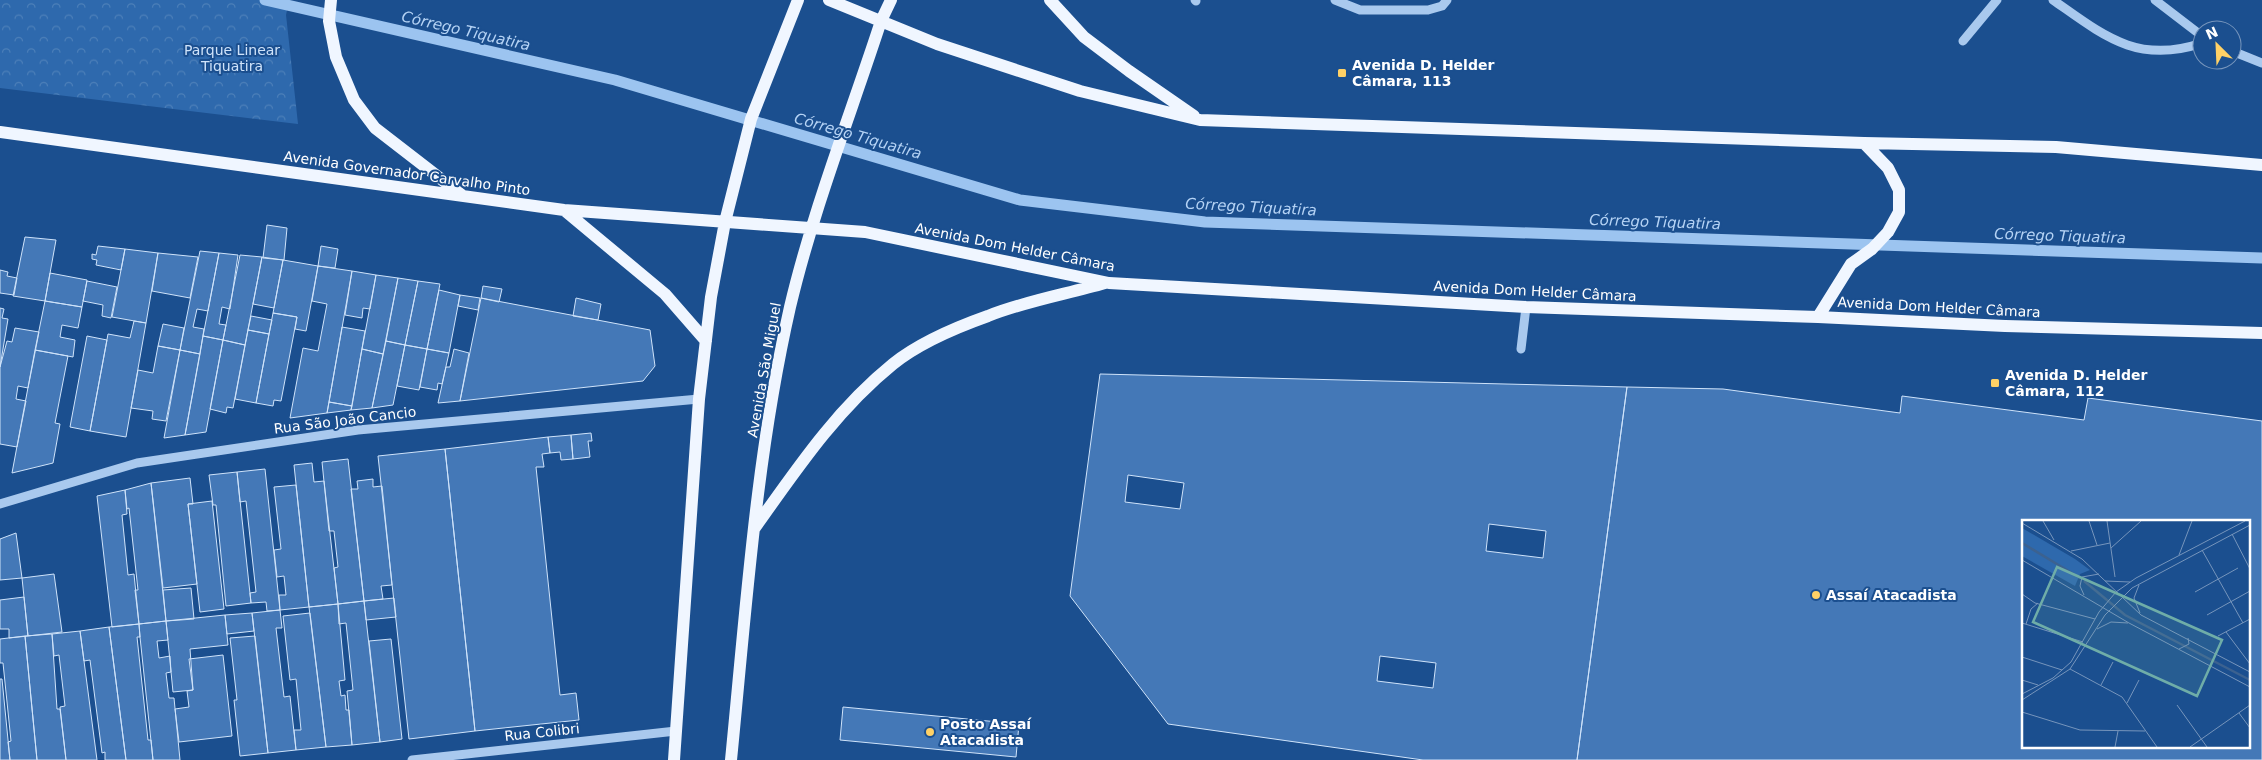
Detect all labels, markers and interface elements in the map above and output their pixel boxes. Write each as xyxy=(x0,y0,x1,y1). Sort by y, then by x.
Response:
water label: Córrego Tiquatira xyxy=(400,7,532,55)
north arrow xyxy=(2192,20,2242,70)
text: N xyxy=(2203,23,2220,43)
park label: Parque Linear Tiquatira xyxy=(184,42,280,74)
place label: Avenida D. Helder Câmara, 113 xyxy=(1352,57,1494,89)
marker: Avenida D. Helder Câmara, 113 xyxy=(1336,67,1348,79)
water label: Córrego Tiquatira xyxy=(792,109,924,163)
street label: Avenida Governador Carvalho Pinto xyxy=(283,148,531,198)
water label: Córrego Tiquatira xyxy=(1185,195,1317,219)
water label: Córrego Tiquatira xyxy=(1589,211,1721,233)
street label: Avenida Dom Helder Câmara xyxy=(914,220,1116,274)
water label: Córrego Tiquatira xyxy=(1994,225,2126,247)
street label: Avenida Dom Helder Câmara xyxy=(1433,278,1637,304)
street label: Avenida Dom Helder Câmara xyxy=(1837,294,2041,320)
street label: Avenida São Miguel xyxy=(744,301,784,439)
place label: Avenida D. Helder Câmara, 112 xyxy=(2005,367,2147,399)
marker: Avenida D. Helder Câmara, 112 xyxy=(1989,377,2001,389)
street label: Rua São João Cancio xyxy=(273,403,417,437)
inset map xyxy=(2022,520,2250,748)
place label: Assaí Atacadista xyxy=(1826,587,1957,603)
marker: Assaí Atacadista xyxy=(1810,589,1822,601)
place label: Posto Assaí Atacadista xyxy=(940,716,1032,748)
street label: Rua Colibri xyxy=(504,720,580,744)
marker: Posto Assaí Atacadista xyxy=(924,726,936,738)

